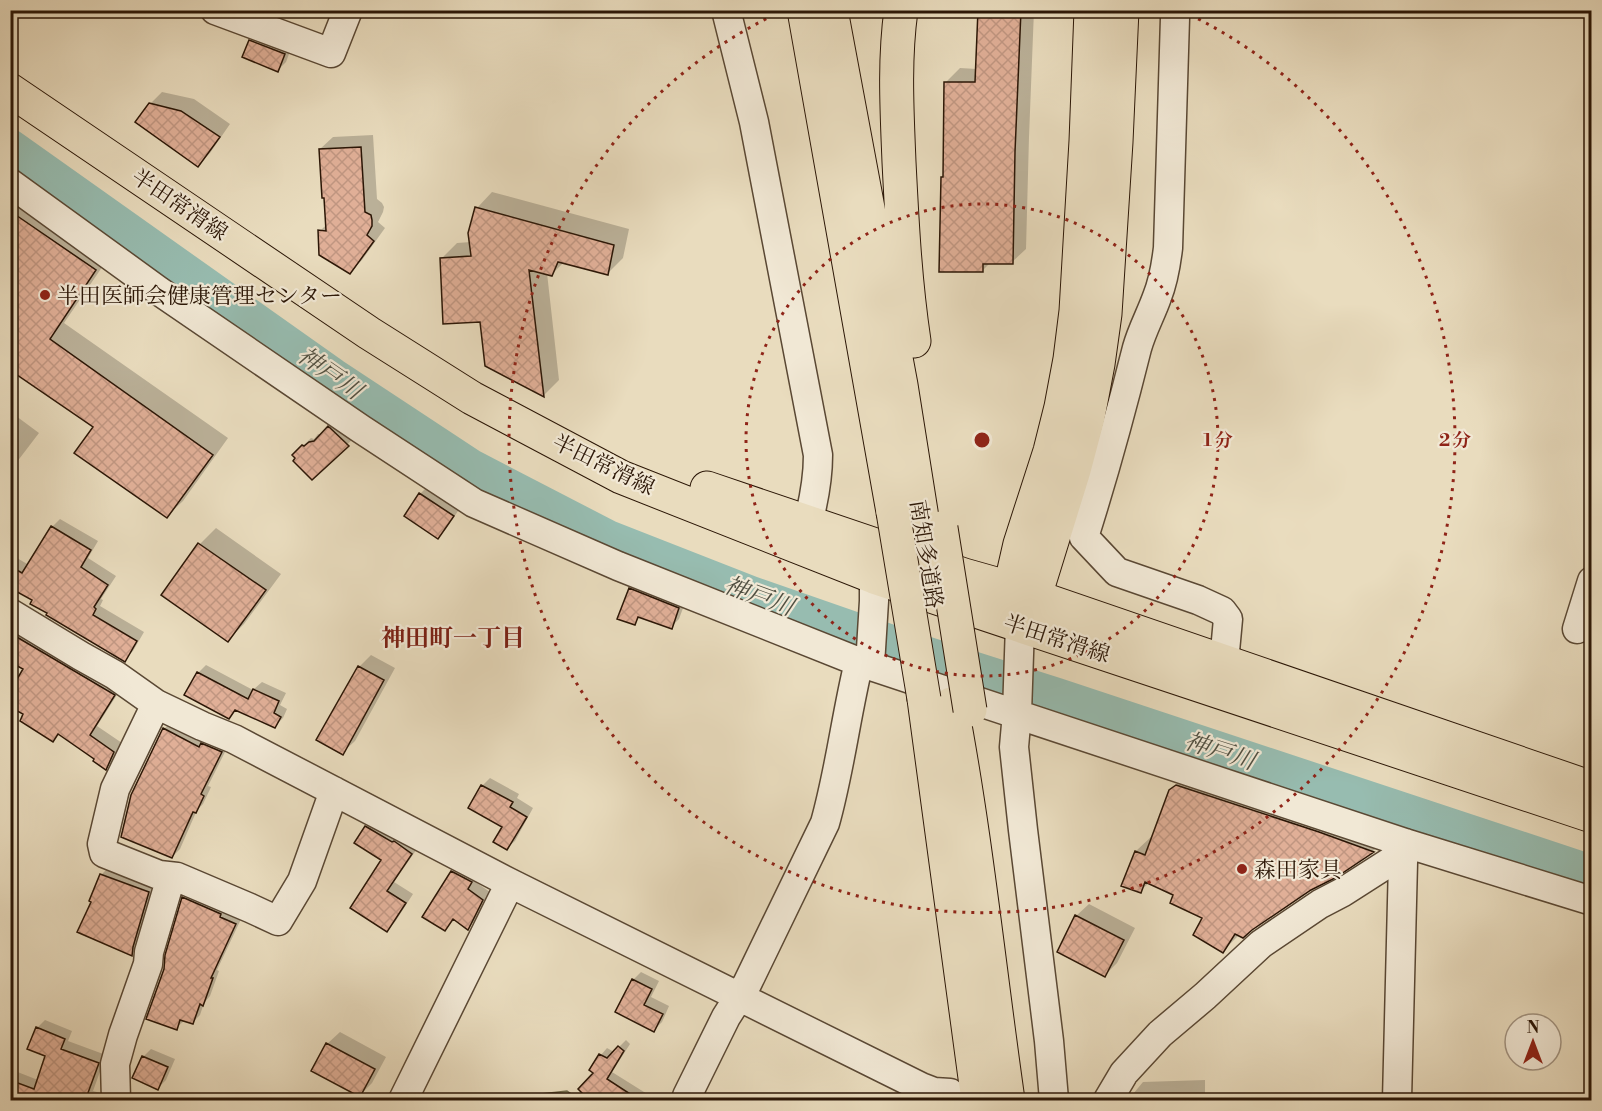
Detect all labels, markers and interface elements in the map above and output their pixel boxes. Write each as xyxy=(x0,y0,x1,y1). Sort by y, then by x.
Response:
street label: 半田常滑線 xyxy=(126,163,232,247)
place label: 半田医師会健康管理センター xyxy=(57,283,342,310)
marker: 半田医師会健康管理センター xyxy=(38,288,52,302)
water label: 神戸川 xyxy=(291,341,370,408)
street label: 半田常滑線 xyxy=(548,429,659,502)
text: 1 分 xyxy=(1203,429,1233,452)
text: 2 分 xyxy=(1439,429,1471,452)
centre of rings xyxy=(972,430,992,450)
street label: 南知多道路 xyxy=(904,498,947,611)
water label: 神戸川 xyxy=(720,571,800,624)
street label: 半田常滑線 xyxy=(1000,610,1113,669)
district label: 神田町一丁目 xyxy=(381,624,525,654)
water label: 神戸川 xyxy=(1181,727,1261,778)
place label: 森田家具 xyxy=(1254,857,1342,884)
marker: 森田家具 xyxy=(1235,862,1249,876)
north arrow xyxy=(1503,1012,1563,1072)
text: N xyxy=(1527,1018,1540,1038)

